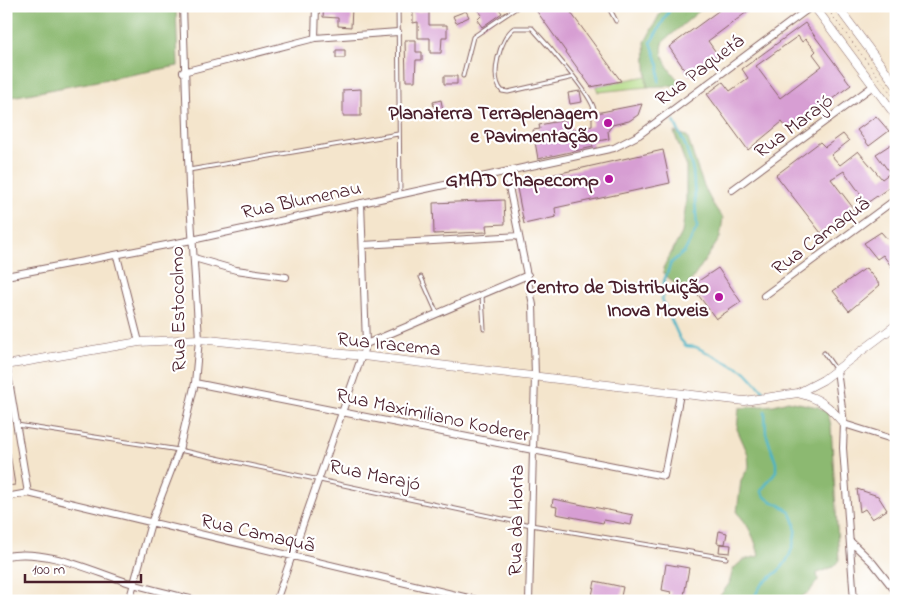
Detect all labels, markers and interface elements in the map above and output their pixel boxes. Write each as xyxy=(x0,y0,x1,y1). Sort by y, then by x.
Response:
street label: Rua Paquetá xyxy=(650,28,751,114)
street label: Rua Marajó xyxy=(749,88,840,166)
place label: Planaterra Terraplenagem e Pavimentação xyxy=(389,100,598,152)
marker: Planaterra Terraplenagem e Pavimentação xyxy=(602,117,614,129)
place label: GMAD Chapecomp xyxy=(446,167,599,196)
marker: GMAD Chapecomp xyxy=(603,173,615,185)
street label: Rua Blumenau xyxy=(239,175,364,228)
street label: Rua Camaquã xyxy=(766,190,877,284)
street label: Rua Estocolmo xyxy=(164,246,195,372)
place label: Centro de Distribuição Inova Moveis xyxy=(526,274,709,326)
marker: Centro de Distribuição Inova Moveis xyxy=(713,291,725,303)
street label: Rua Iracema xyxy=(335,326,442,365)
street label: Rua Maximiliano Koderer xyxy=(333,382,533,451)
street label: Rua Marajó xyxy=(326,453,423,500)
street label: Rua da Horta xyxy=(502,464,533,576)
street label: Rua Camaquã xyxy=(198,507,317,562)
scale bar xyxy=(25,552,141,584)
text: 100 m xyxy=(32,559,65,581)

